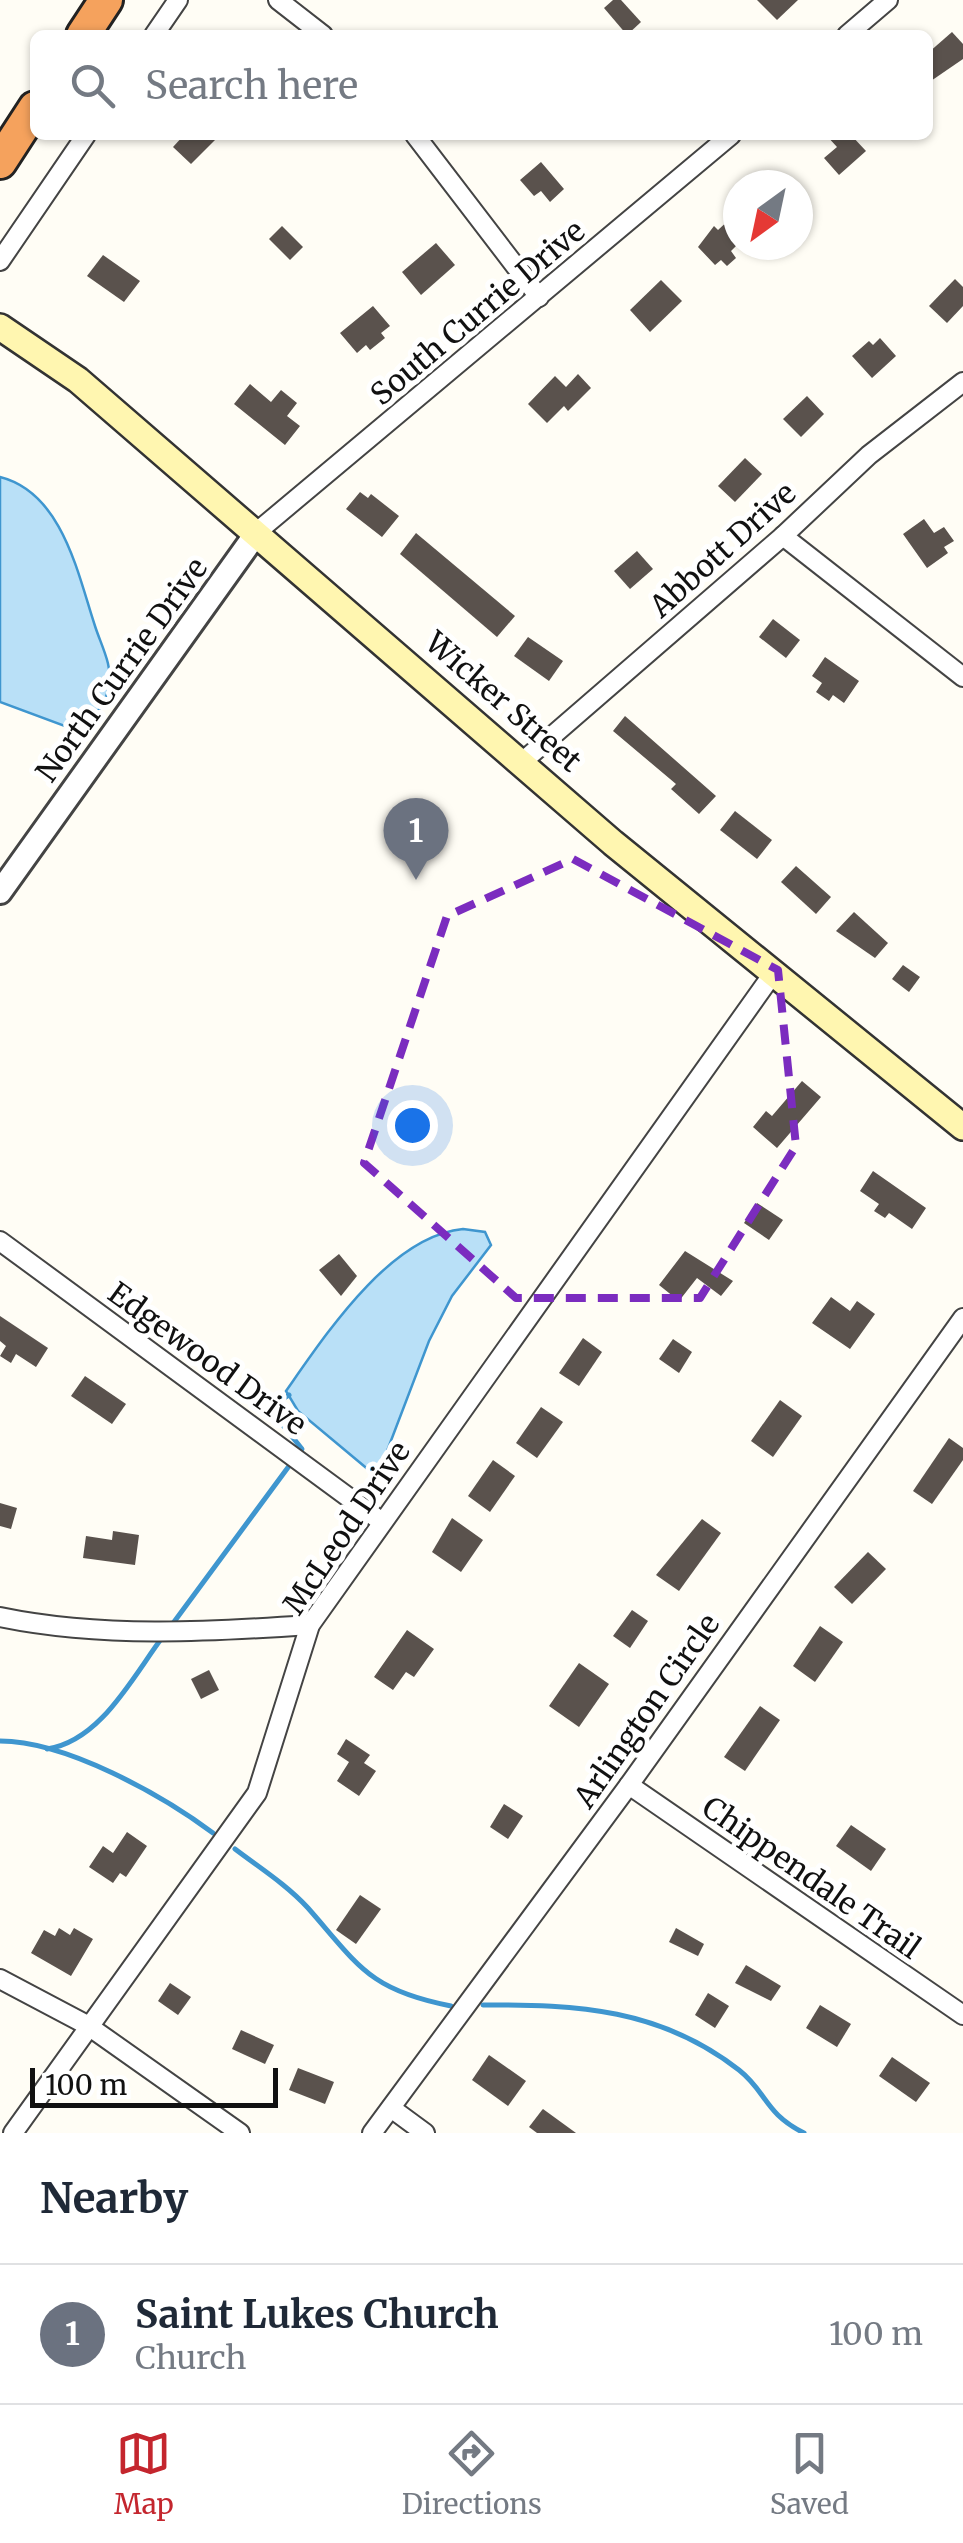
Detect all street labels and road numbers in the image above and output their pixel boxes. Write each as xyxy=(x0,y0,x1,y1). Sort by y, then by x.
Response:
street label: South Currie Drive xyxy=(363,212,592,413)
street label: Abbott Drive xyxy=(641,474,803,626)
street label: North Currie Drive xyxy=(27,550,215,789)
street label: Wicker Street xyxy=(417,622,590,780)
street label: Edgewood Drive xyxy=(101,1273,314,1443)
street label: McLeod Drive xyxy=(274,1434,418,1621)
street label: Arlington Circle xyxy=(565,1606,727,1816)
street label: Chippendale Trail xyxy=(695,1788,928,1967)

